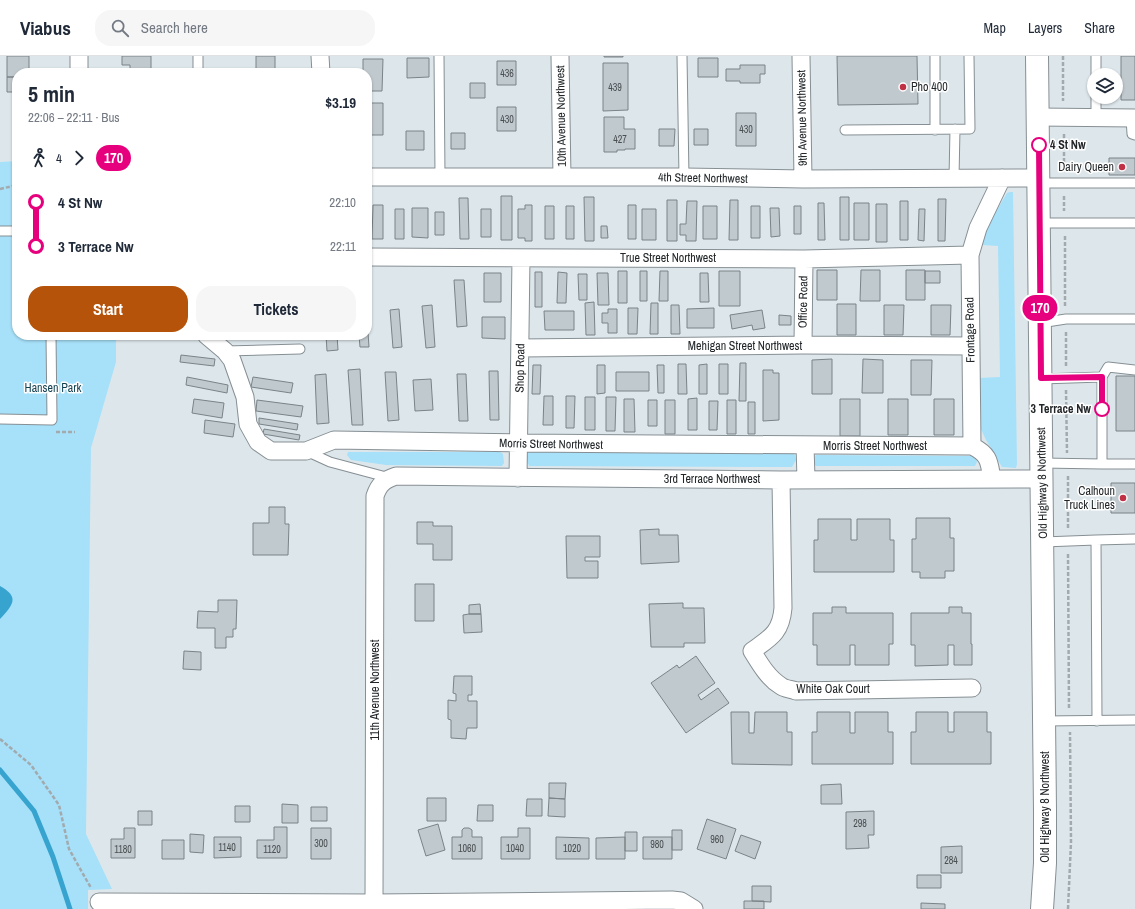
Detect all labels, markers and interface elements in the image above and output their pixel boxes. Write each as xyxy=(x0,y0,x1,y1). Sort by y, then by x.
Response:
search box xyxy=(95,10,375,46)
text: Viabus xyxy=(20,15,71,41)
icon: search xyxy=(109,17,131,39)
text: Search here xyxy=(141,17,208,38)
text: Map xyxy=(984,19,1006,37)
text: Layers xyxy=(1028,19,1062,37)
text: Share xyxy=(1084,19,1115,37)
street label: 10th Avenue Northwest xyxy=(552,65,570,167)
house number: 436 xyxy=(500,67,514,80)
map controls xyxy=(1087,68,1123,104)
button: layers xyxy=(1087,68,1123,104)
street label: 9th Avenue Northwest xyxy=(793,70,811,166)
text: 5 min xyxy=(28,79,75,109)
place label: Pho 400 xyxy=(911,79,948,95)
house number: 439 xyxy=(608,81,622,94)
marker: Pho 400 xyxy=(898,82,908,92)
text: $3.19 xyxy=(325,92,356,113)
text: 22:06 – 22:11 · Bus xyxy=(28,109,120,126)
house number: 430 xyxy=(500,113,514,126)
house number: 430 xyxy=(739,123,753,136)
house number: 427 xyxy=(613,133,627,146)
marker: 4 St Nw xyxy=(1031,137,1047,153)
place label: 4 St Nw xyxy=(1050,137,1086,153)
icon: walk xyxy=(28,147,50,169)
icon: forward xyxy=(68,147,90,169)
text: 170 xyxy=(104,149,123,167)
text: 4 xyxy=(56,150,62,167)
place label: Dairy Queen xyxy=(1058,159,1114,175)
marker: Dairy Queen xyxy=(1117,162,1127,172)
street label: 4th Street Northwest xyxy=(658,169,748,187)
text: 4 St Nw xyxy=(58,192,102,213)
text: 22:10 xyxy=(329,194,356,211)
text: 3 Terrace Nw xyxy=(58,236,134,257)
text: 22:11 xyxy=(330,238,356,255)
street label: True Street Northwest xyxy=(620,250,716,266)
street label: Office Road xyxy=(795,276,811,328)
button: Start xyxy=(28,286,188,332)
button: Tickets xyxy=(196,286,356,332)
line badge: 170 xyxy=(1017,295,1063,321)
street label: Frontage Road xyxy=(961,297,979,363)
text: 170 xyxy=(1030,299,1050,317)
street label: Mehigan Street Northwest xyxy=(688,338,802,354)
street label: Shop Road xyxy=(512,343,528,393)
park label: Hansen Park xyxy=(25,380,82,396)
place label: 3 Terrace Nw xyxy=(1030,401,1091,417)
marker: 3 Terrace Nw xyxy=(1094,401,1110,417)
street label: Old Highway 8 Northwest xyxy=(1033,427,1051,539)
street label: Morris Street Northwest xyxy=(499,435,603,453)
street label: Morris Street Northwest xyxy=(823,438,927,454)
street label: 3rd Terrace Northwest xyxy=(664,471,761,487)
place label: Calhoun Truck Lines xyxy=(1064,483,1115,513)
marker: Calhoun Truck Lines xyxy=(1118,493,1128,503)
street label: 11th Avenue Northwest xyxy=(367,639,383,740)
street label: White Oak Court xyxy=(796,681,870,697)
street label: Old Highway 8 Northwest xyxy=(1037,751,1053,863)
house number: 298 xyxy=(853,817,867,830)
house number: 960 xyxy=(710,833,724,846)
house number: 300 xyxy=(314,837,328,850)
house number: 980 xyxy=(650,838,664,851)
house number: 1140 xyxy=(218,841,236,854)
house number: 1060 xyxy=(458,842,477,855)
house number: 1040 xyxy=(506,842,525,855)
house number: 1020 xyxy=(563,842,582,855)
house number: 1180 xyxy=(114,843,132,856)
house number: 1120 xyxy=(263,843,281,856)
house number: 284 xyxy=(944,854,958,867)

